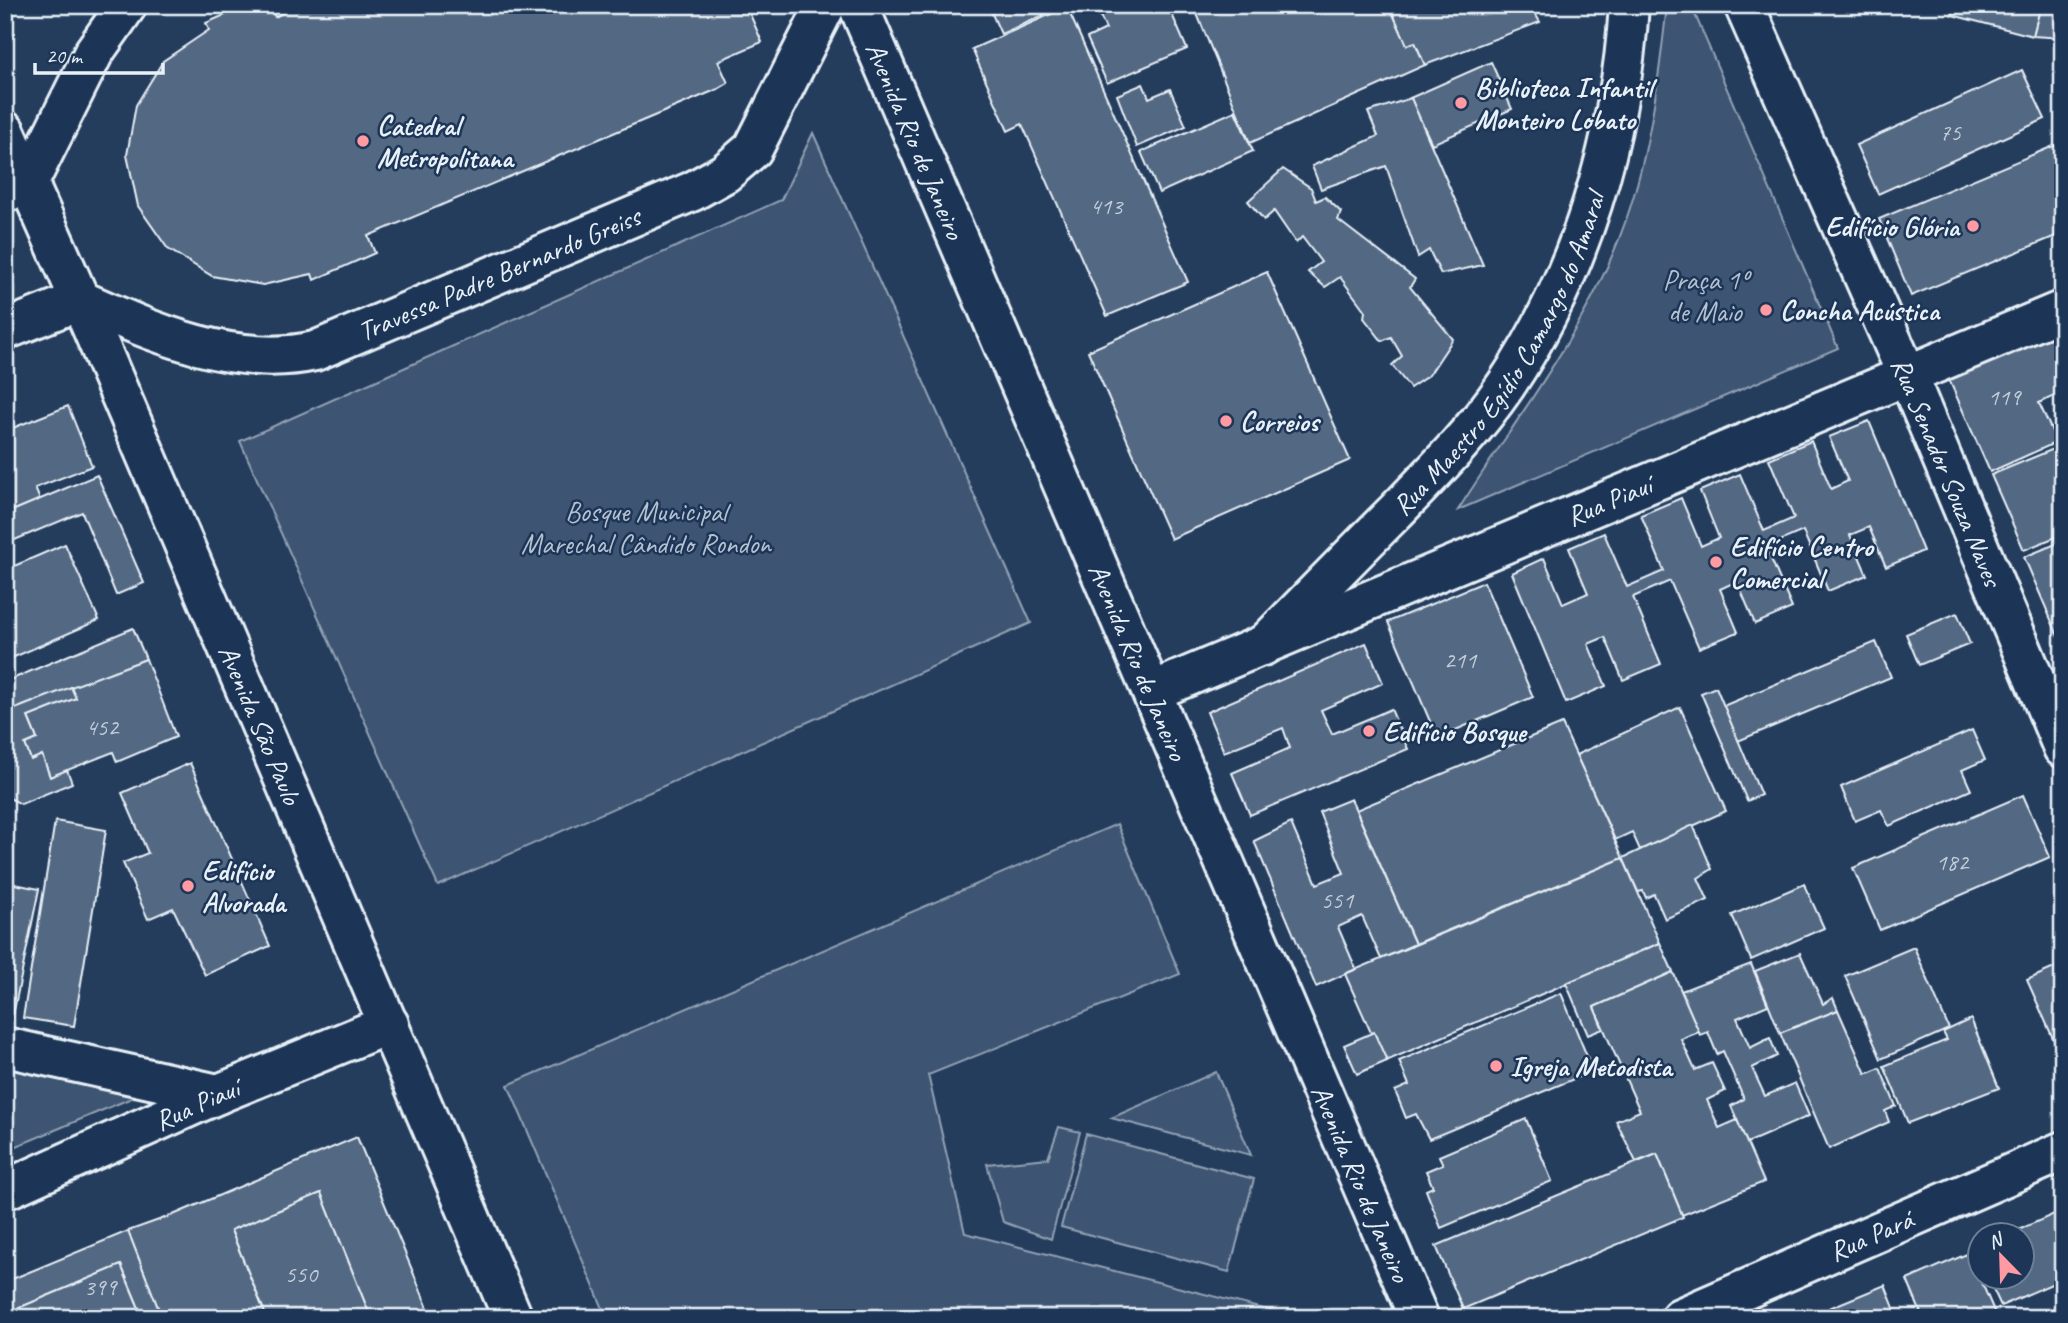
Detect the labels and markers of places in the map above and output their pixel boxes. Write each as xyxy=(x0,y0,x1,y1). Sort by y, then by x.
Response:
place label: Biblioteca Infantil Monteiro Lobato xyxy=(1475,70,1658,137)
marker: Biblioteca Infantil Monteiro Lobato xyxy=(1453,95,1469,111)
place label: Catedral Metropolitana xyxy=(377,108,515,175)
marker: Catedral Metropolitana xyxy=(355,133,371,149)
place label: Edifício Glória xyxy=(1825,209,1962,244)
marker: Edifício Glória xyxy=(1965,218,1981,234)
place label: Concha Acústica xyxy=(1780,293,1942,328)
marker: Concha Acústica xyxy=(1758,302,1774,318)
place label: Correios xyxy=(1240,404,1322,439)
marker: Correios xyxy=(1218,413,1234,429)
place label: Edifício Centro Comercial xyxy=(1730,529,1875,596)
marker: Edifício Centro Comercial xyxy=(1708,554,1724,570)
place label: Edifício Bosque xyxy=(1383,714,1528,749)
marker: Edifício Bosque xyxy=(1361,723,1377,739)
place label: Edifício Alvorada xyxy=(202,853,288,920)
marker: Edifício Alvorada xyxy=(180,878,196,894)
place label: Igreja Metodista xyxy=(1510,1049,1674,1084)
marker: Igreja Metodista xyxy=(1488,1058,1504,1074)

